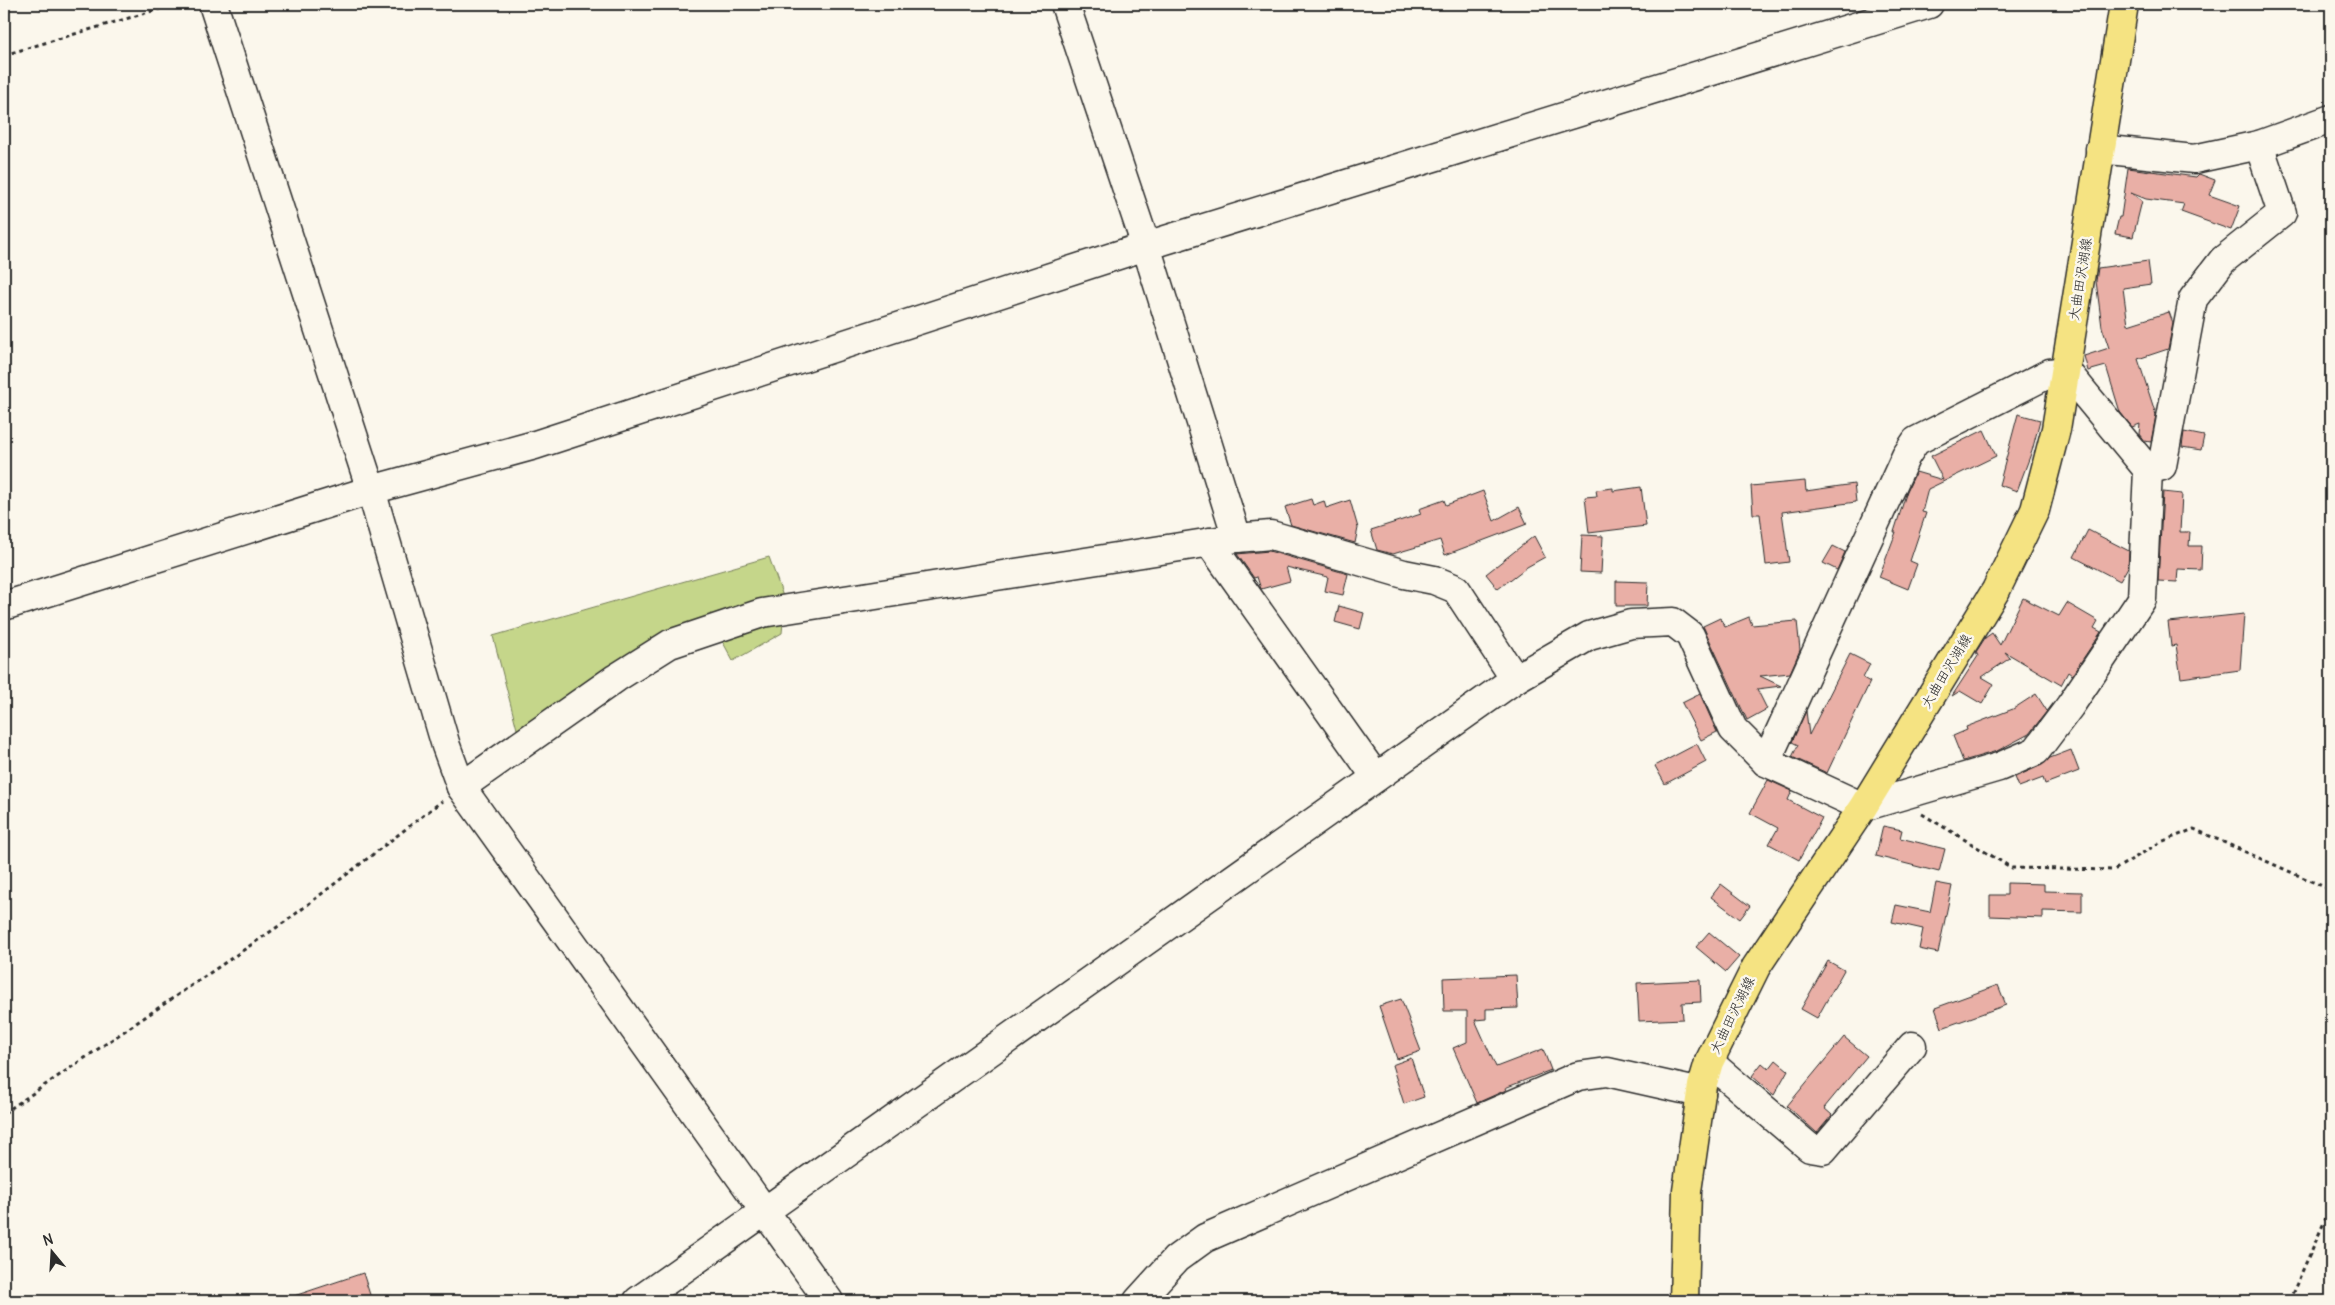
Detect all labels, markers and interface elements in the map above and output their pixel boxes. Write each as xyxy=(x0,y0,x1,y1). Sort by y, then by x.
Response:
street label: 大曲田沢湖線 xyxy=(2065,236,2095,322)
street label: 大曲田沢湖線 xyxy=(1917,630,1975,712)
street label: 大曲田沢湖線 xyxy=(1705,973,1759,1057)
north arrow xyxy=(28,1228,78,1278)
text: N xyxy=(41,1230,55,1250)

